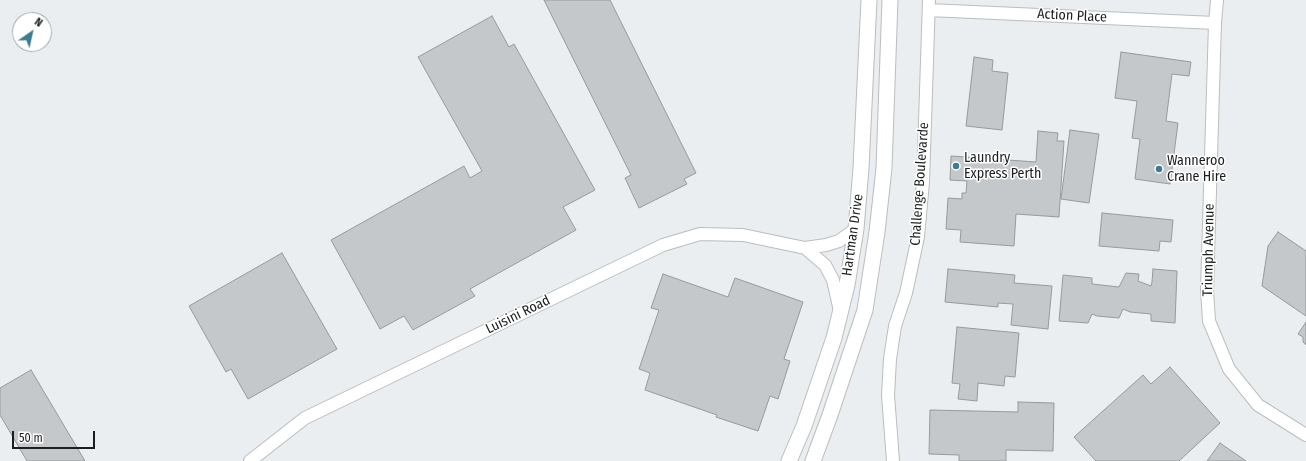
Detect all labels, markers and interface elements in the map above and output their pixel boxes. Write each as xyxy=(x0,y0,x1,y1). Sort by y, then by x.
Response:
street label: Action Place xyxy=(1037,6,1107,26)
north arrow xyxy=(12,12,52,52)
text: N xyxy=(32,15,45,30)
street label: Challenge Boulevarde xyxy=(907,122,933,246)
place label: Laundry Express Perth xyxy=(964,150,1041,182)
place label: Wanneroo Crane Hire xyxy=(1167,153,1226,186)
marker: Laundry Express Perth xyxy=(951,161,961,171)
marker: Wanneroo Crane Hire xyxy=(1154,164,1164,174)
street label: Hartman Drive xyxy=(839,193,867,277)
street label: Triumph Avenue xyxy=(1200,203,1218,297)
street label: Luisini Road xyxy=(483,292,553,338)
scale bar xyxy=(14,423,97,449)
text: 50 m xyxy=(19,431,43,445)

